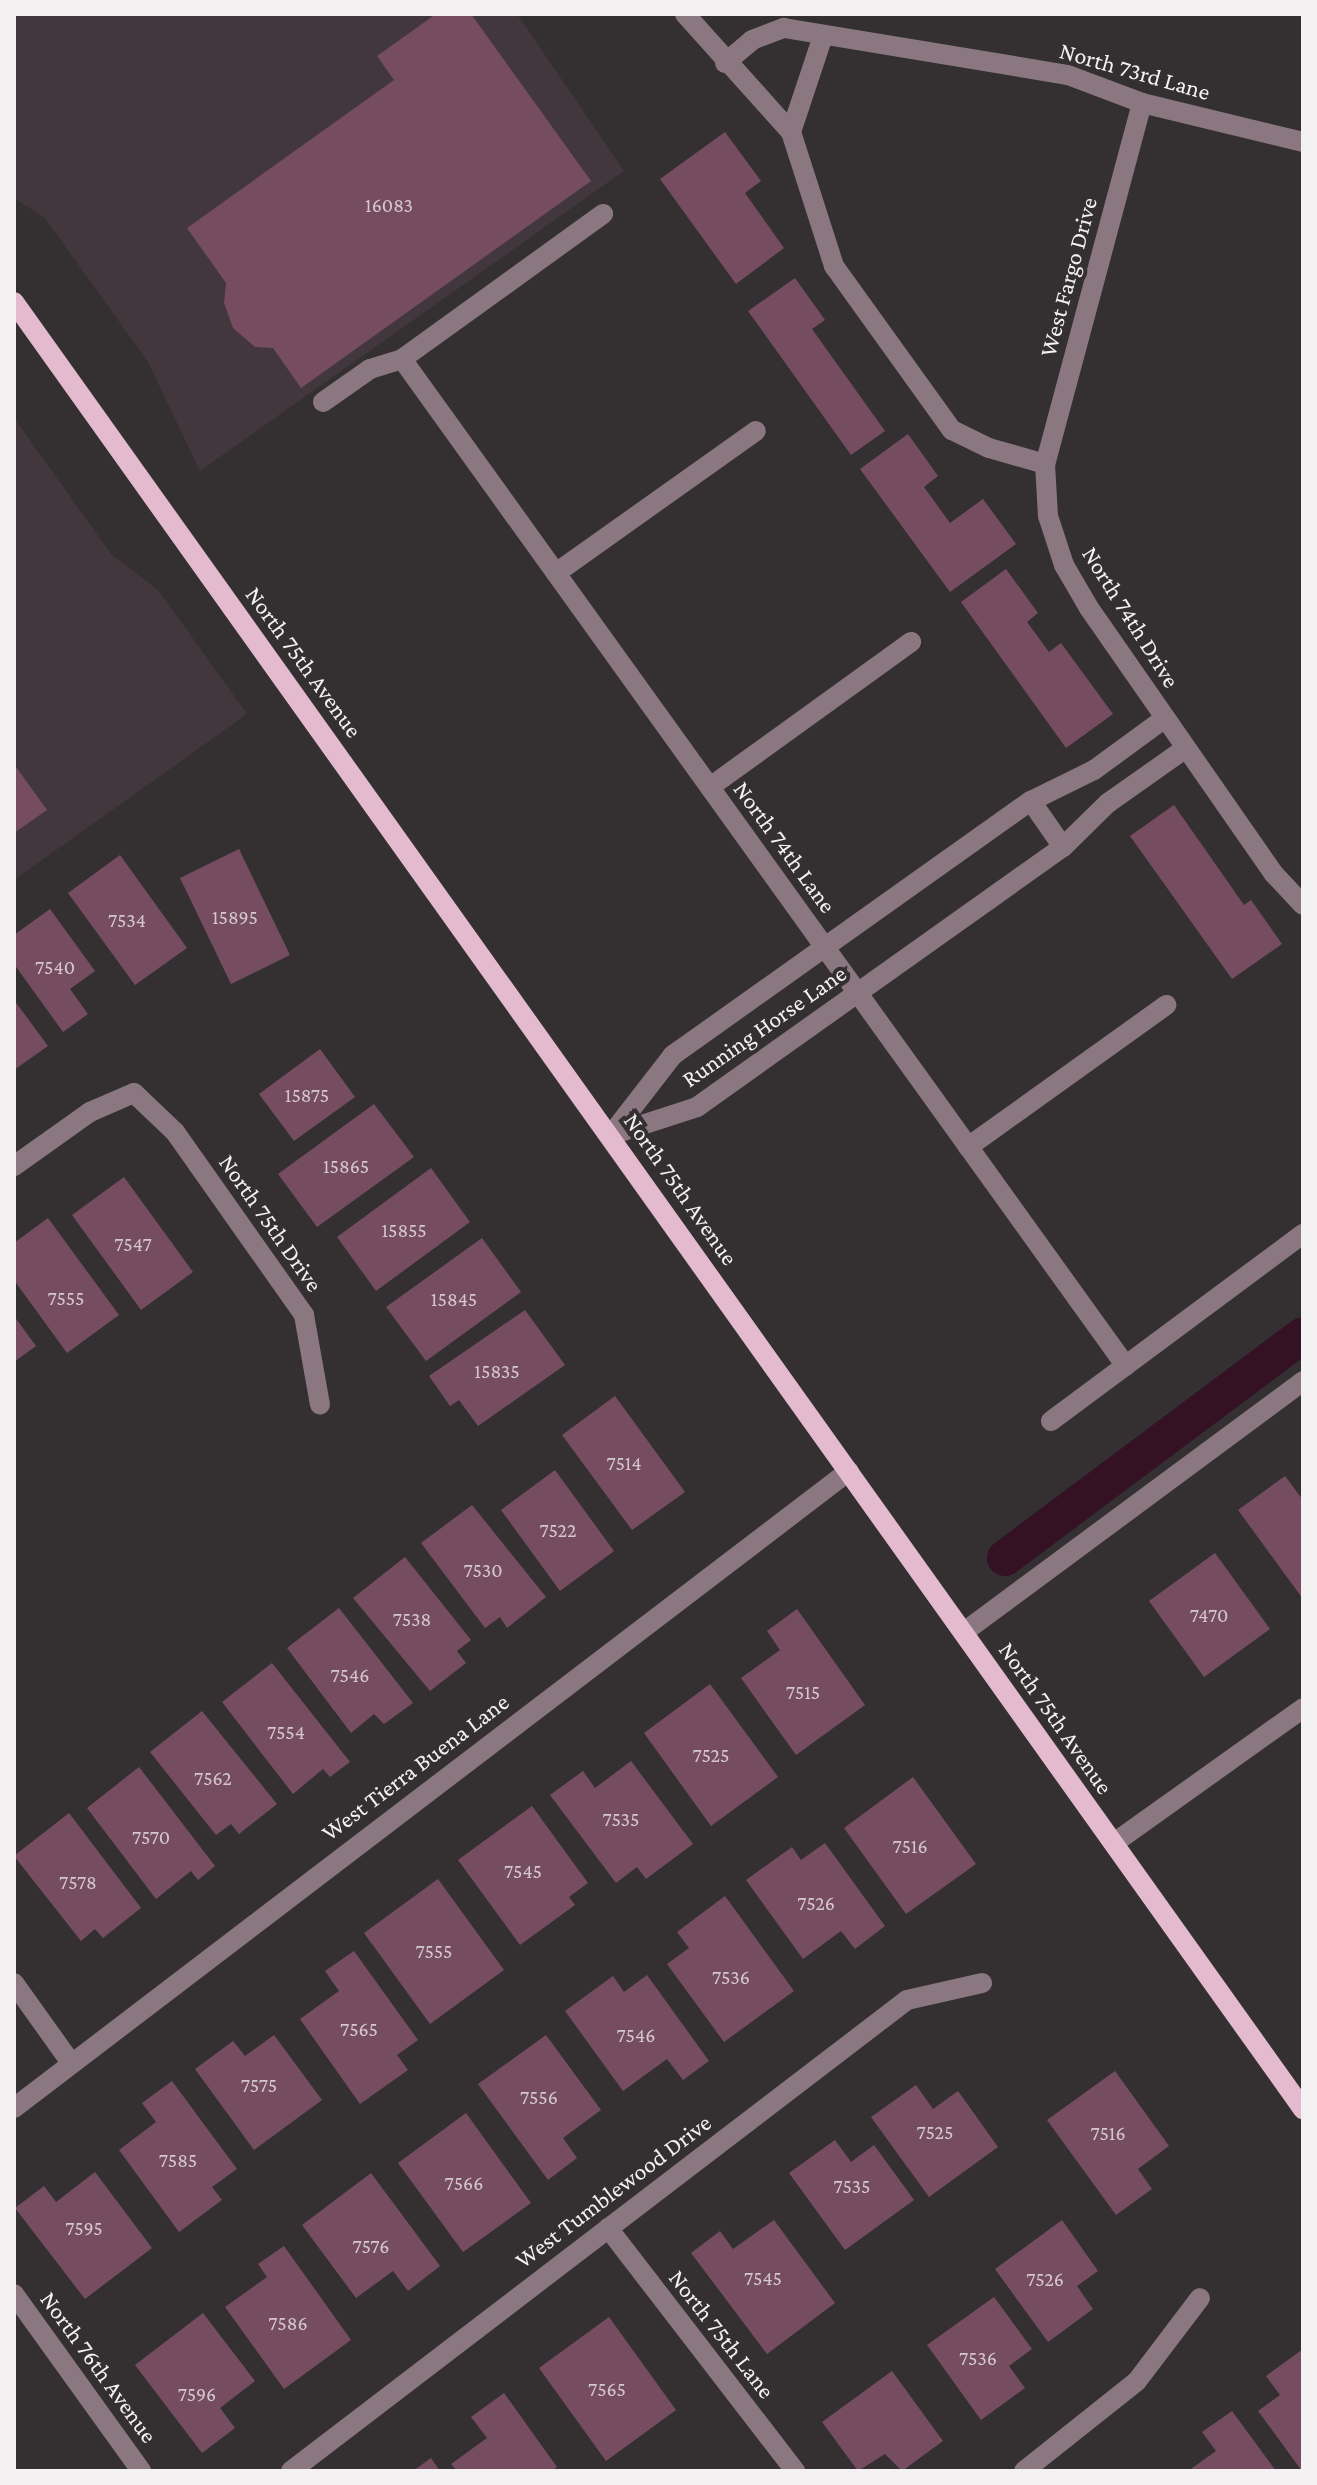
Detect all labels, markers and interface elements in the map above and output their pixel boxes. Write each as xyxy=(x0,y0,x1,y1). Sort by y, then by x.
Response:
street label: North 73rd Lane xyxy=(1056,36,1214,106)
house number: 16083 xyxy=(365,193,413,217)
street label: West Fargo Drive xyxy=(1033,194,1103,360)
street label: North 74th Drive xyxy=(1076,541,1186,693)
street label: North 75th Avenue xyxy=(240,581,368,743)
street label: North 74th Lane xyxy=(728,776,842,918)
house number: 15895 xyxy=(212,905,258,929)
house number: 7534 xyxy=(108,908,146,932)
house number: 7540 xyxy=(35,955,75,979)
street label: Running Horse Lane xyxy=(676,959,852,1093)
house number: 15875 xyxy=(285,1083,329,1107)
street label: North 75th Avenue xyxy=(618,1107,744,1271)
street label: North 75th Drive xyxy=(213,1149,329,1297)
house number: 15865 xyxy=(323,1154,369,1178)
house number: 15855 xyxy=(381,1218,427,1242)
house number: 7547 xyxy=(114,1232,152,1256)
house number: 7555 xyxy=(48,1286,84,1310)
house number: 15845 xyxy=(431,1287,477,1311)
house number: 15835 xyxy=(474,1359,520,1383)
house number: 7514 xyxy=(606,1451,642,1475)
house number: 7522 xyxy=(540,1518,576,1542)
house number: 7530 xyxy=(464,1558,502,1582)
house number: 7470 xyxy=(1190,1603,1228,1627)
house number: 7538 xyxy=(393,1607,431,1631)
street label: North 75th Avenue xyxy=(993,1636,1119,1800)
house number: 7546 xyxy=(331,1663,369,1687)
house number: 7515 xyxy=(786,1680,820,1704)
street label: West Tierra Buena Lane xyxy=(316,1687,514,1847)
house number: 7554 xyxy=(267,1720,305,1744)
house number: 7525 xyxy=(693,1743,729,1767)
house number: 7562 xyxy=(194,1766,232,1790)
house number: 7535 xyxy=(602,1807,640,1831)
house number: 7570 xyxy=(132,1825,170,1849)
house number: 7516 xyxy=(892,1834,928,1858)
house number: 7545 xyxy=(504,1859,542,1883)
house number: 7578 xyxy=(59,1870,97,1894)
house number: 7526 xyxy=(797,1891,835,1915)
house number: 7555 xyxy=(416,1939,452,1963)
house number: 7536 xyxy=(712,1965,750,1989)
house number: 7565 xyxy=(340,2017,378,2041)
house number: 7546 xyxy=(617,2023,655,2047)
house number: 7575 xyxy=(241,2073,277,2097)
house number: 7556 xyxy=(520,2085,558,2109)
street label: West Tumblewood Drive xyxy=(509,2108,717,2274)
house number: 7525 xyxy=(917,2120,953,2144)
house number: 7516 xyxy=(1090,2121,1126,2145)
house number: 7585 xyxy=(159,2148,197,2172)
house number: 7566 xyxy=(445,2171,483,2195)
house number: 7535 xyxy=(833,2174,871,2198)
house number: 7595 xyxy=(65,2216,103,2240)
house number: 7576 xyxy=(352,2234,390,2258)
street label: North 75th Lane xyxy=(663,2264,781,2404)
house number: 7545 xyxy=(744,2266,782,2290)
house number: 7526 xyxy=(1026,2267,1064,2291)
street label: North 76th Avenue xyxy=(34,2286,164,2448)
house number: 7586 xyxy=(268,2311,308,2335)
house number: 7536 xyxy=(959,2346,997,2370)
house number: 7565 xyxy=(588,2377,626,2401)
house number: 7596 xyxy=(178,2382,216,2406)

